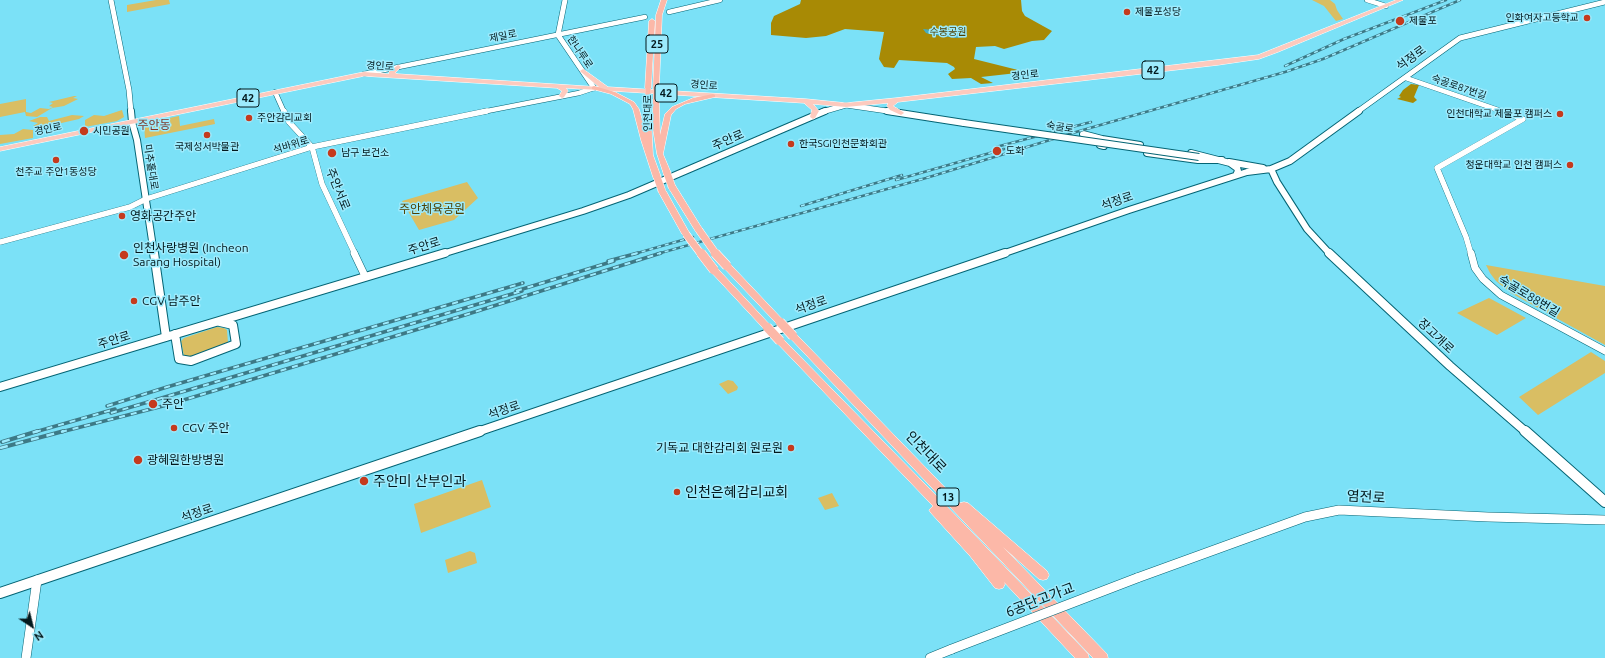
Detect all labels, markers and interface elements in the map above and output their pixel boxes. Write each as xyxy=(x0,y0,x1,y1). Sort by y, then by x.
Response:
place label: 제물포성당 xyxy=(1135,6,1181,18)
marker: 제물포성당 xyxy=(1122,7,1132,17)
place label: 인화여자고등학교 xyxy=(1505,12,1579,24)
marker: 인화여자고등학교 xyxy=(1582,13,1592,23)
marker: 제물포 xyxy=(1394,15,1406,27)
place label: 제물포 xyxy=(1409,15,1437,27)
park label: 수봉공원 xyxy=(930,26,966,38)
street label: 제일로 xyxy=(488,27,518,45)
street label: 한나루로 xyxy=(565,33,595,71)
road number: 25 xyxy=(646,35,668,53)
street label: 석정로 xyxy=(1393,42,1429,74)
street label: 경인로 xyxy=(366,59,394,73)
road number: 42 xyxy=(1142,61,1164,79)
street label: 경인로 xyxy=(1011,68,1039,82)
street label: 숙골로87번길 xyxy=(1430,72,1488,102)
street label: 경인로 xyxy=(690,78,718,92)
road number: 42 xyxy=(655,84,677,102)
road number: 42 xyxy=(237,89,259,107)
street label: 인천대로 xyxy=(642,95,654,131)
place label: 인천대학교 제물포 캠퍼스 xyxy=(1446,108,1552,120)
marker: 인천대학교 제물포 캠퍼스 xyxy=(1555,109,1565,119)
place label: 주안감리교회 xyxy=(257,112,312,124)
marker: 주안감리교회 xyxy=(244,113,254,123)
district label: 주안동 xyxy=(137,118,171,132)
street label: 숙골로 xyxy=(1045,119,1075,135)
street label: 경인로 xyxy=(33,120,63,138)
marker: 시민공원 xyxy=(78,125,90,137)
place label: 시민공원 xyxy=(93,125,130,137)
street label: 주안로 xyxy=(710,127,746,153)
marker: 국제성서박물관 xyxy=(202,130,212,140)
street label: 석바위로 xyxy=(272,134,310,156)
place label: 한국SGI인천문화회관 xyxy=(799,138,887,150)
marker: 한국SGI인천문화회관 xyxy=(786,139,796,149)
place label: 국제성서박물관 xyxy=(175,141,239,153)
street label: 미추홀대로 xyxy=(141,143,161,191)
marker: 도화 xyxy=(991,145,1003,157)
place label: 도화 xyxy=(1006,145,1024,157)
marker: 남구 보건소 xyxy=(326,147,338,159)
place label: 남구 보건소 xyxy=(341,147,389,159)
marker: 천주교 주안1동성당 xyxy=(51,155,61,165)
place label: 청운대학교 인천 캠퍼스 xyxy=(1465,159,1562,171)
marker: 청운대학교 인천 캠퍼스 xyxy=(1565,160,1575,170)
place label: 천주교 주안1동성당 xyxy=(15,166,97,178)
street label: 주안서로 xyxy=(323,166,353,212)
street label: 석정로 xyxy=(1099,189,1135,213)
park label: 주안체육공원 xyxy=(399,202,465,216)
place label: 영화공간주안 xyxy=(130,209,196,223)
marker: 영화공간주안 xyxy=(117,211,127,221)
street label: 주안로 xyxy=(406,234,442,258)
place label: 인천사랑병원 (Incheon Sarang Hospital) xyxy=(133,241,249,269)
marker: 인천사랑병원 (Incheon Sarang Hospital) xyxy=(118,249,130,261)
street label: 숙골로88번길 xyxy=(1496,272,1562,320)
street label: 석정로 xyxy=(793,293,829,317)
place label: CGV 남주안 xyxy=(142,294,201,308)
marker: CGV 남주안 xyxy=(129,296,139,306)
street label: 장고개로 xyxy=(1415,316,1457,356)
street label: 주안로 xyxy=(96,328,132,352)
place label: 주안 xyxy=(162,397,184,411)
marker: 주안 xyxy=(147,398,159,410)
street label: 석정로 xyxy=(486,398,522,422)
place label: CGV 주안 xyxy=(182,421,230,435)
marker: CGV 주안 xyxy=(169,423,179,433)
street label: 인천대로 xyxy=(902,428,950,476)
place label: 기독교 대한감리회 원로원 xyxy=(656,441,783,455)
marker: 기독교 대한감리회 원로원 xyxy=(786,443,796,453)
place label: 광혜원한방병원 xyxy=(147,453,224,467)
marker: 광혜원한방병원 xyxy=(132,454,144,466)
place label: 주안미 산부인과 xyxy=(373,473,466,489)
marker: 주안미 산부인과 xyxy=(358,475,370,487)
place label: 인천은혜감리교회 xyxy=(685,484,788,500)
marker: 인천은혜감리교회 xyxy=(672,487,682,497)
road number: 13 xyxy=(937,488,959,506)
street label: 염전로 xyxy=(1346,488,1386,506)
street label: 석정로 xyxy=(179,501,215,525)
street label: 6공단고가교 xyxy=(1003,579,1077,621)
north arrow xyxy=(12,606,52,646)
text: N xyxy=(32,629,46,643)

